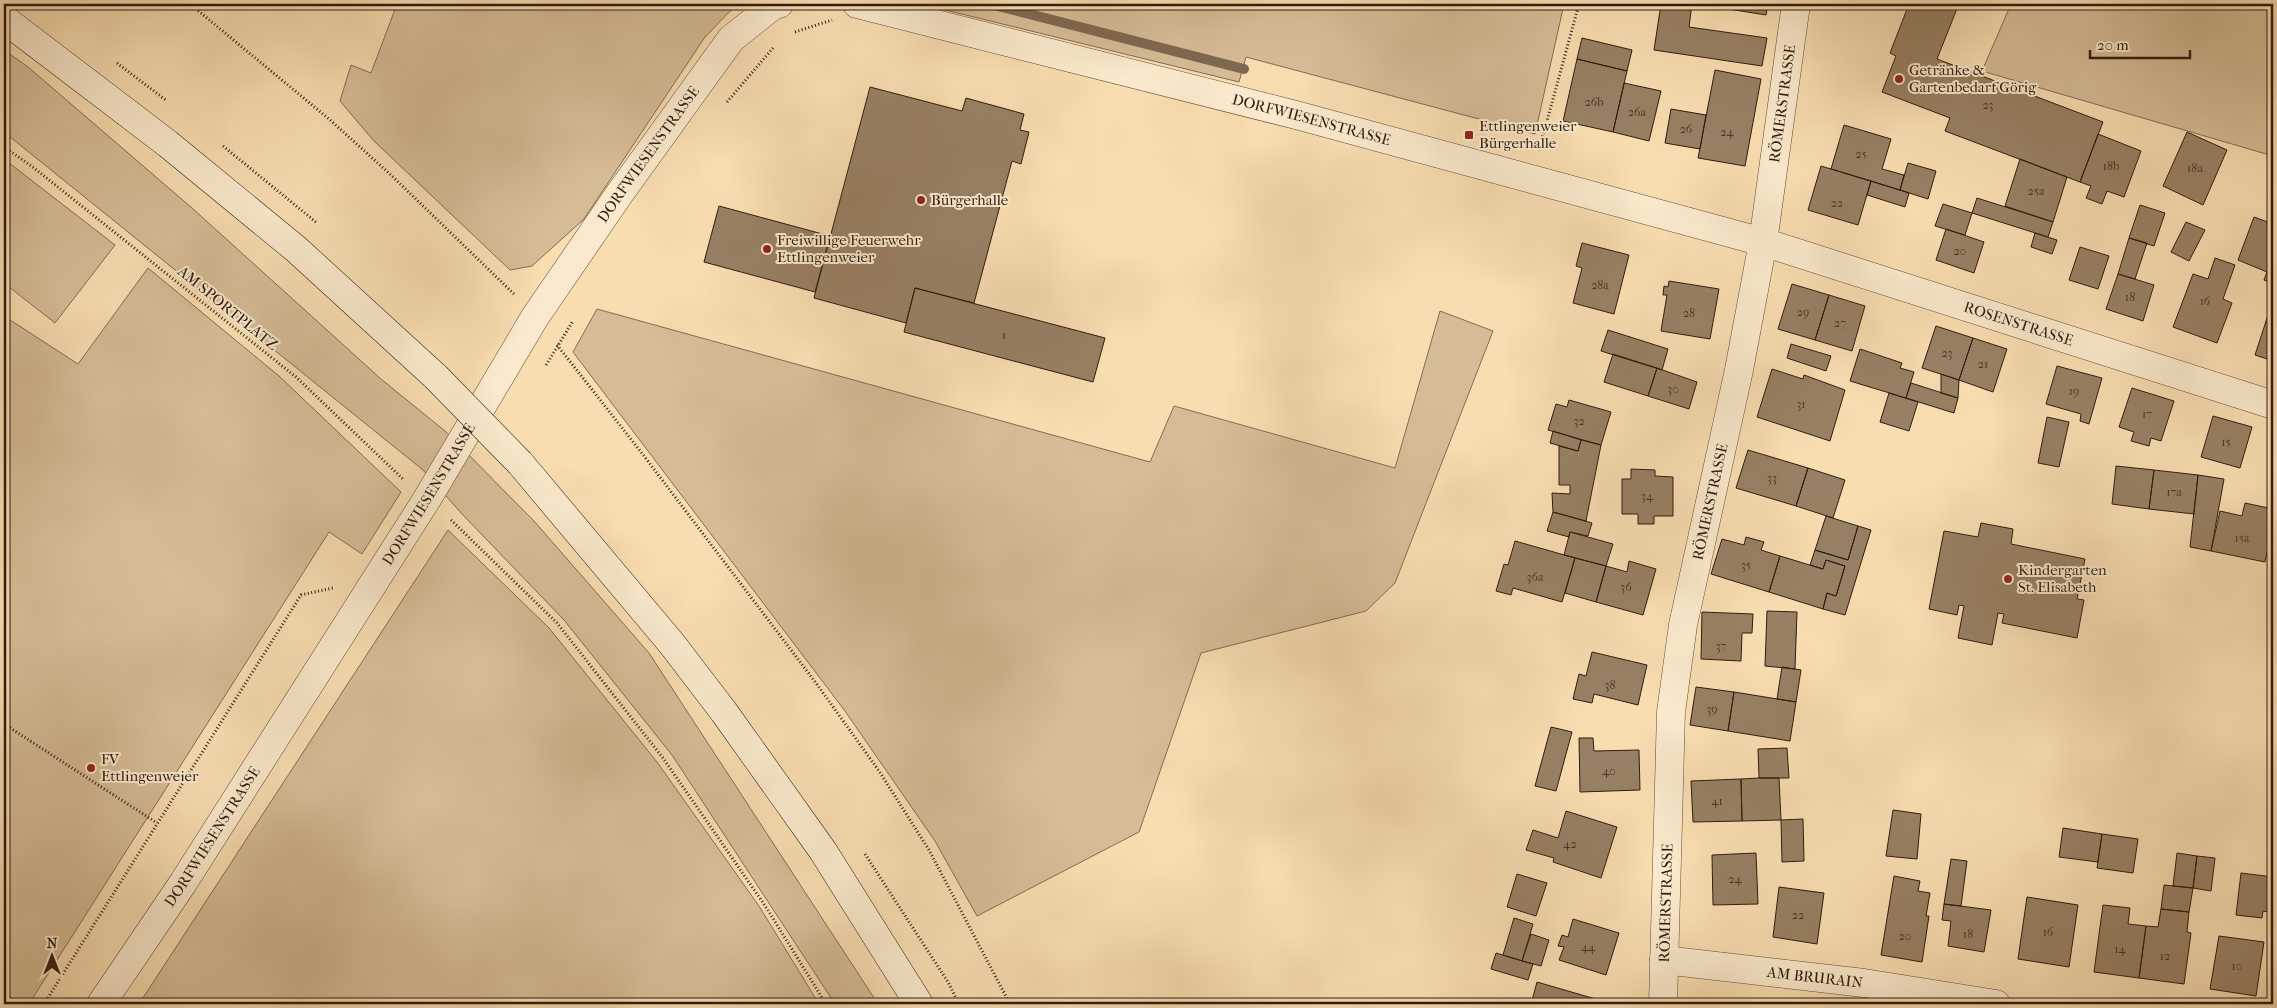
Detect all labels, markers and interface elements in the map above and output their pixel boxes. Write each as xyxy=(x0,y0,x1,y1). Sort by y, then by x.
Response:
scale bar xyxy=(2090,28,2190,60)
text: 20 m xyxy=(2097,36,2129,54)
street label: RÖMERSTRASSE xyxy=(1765,43,1799,164)
place label: Getränke & Gartenbedarf Görig xyxy=(1909,61,2037,96)
marker: Getränke & Gartenbedarf Görig xyxy=(1893,73,1905,85)
street label: DORFWIESENSTRASSE xyxy=(594,83,703,226)
street label: DORFWIESENSTRASSE xyxy=(1230,90,1393,149)
house number: 26b xyxy=(1585,95,1603,109)
house number: 23 xyxy=(1982,98,1994,112)
house number: 26a xyxy=(1628,105,1647,119)
place label: Ettlingenweier Bürgerhalle xyxy=(1479,117,1577,152)
house number: 26 xyxy=(1680,122,1693,136)
house number: 24 xyxy=(1720,125,1735,139)
marker: Ettlingenweier Bürgerhalle xyxy=(1463,129,1475,141)
house number: 25 xyxy=(1855,147,1867,161)
house number: 18b xyxy=(2103,159,2119,173)
house number: 18a xyxy=(2187,161,2203,175)
house number: 25a xyxy=(2028,184,2045,198)
place label: Bürgerhalle xyxy=(931,191,1009,209)
marker: Bürgerhalle xyxy=(915,194,927,206)
house number: 22 xyxy=(1831,196,1843,210)
place label: Freiwillige Feuerwehr Ettlingenweier xyxy=(777,231,921,266)
marker: Freiwillige Feuerwehr Ettlingenweier xyxy=(761,243,773,255)
house number: 20 xyxy=(1954,244,1966,258)
street label: AM SPORTPLATZ xyxy=(173,261,282,354)
house number: 28a xyxy=(1591,278,1609,292)
house number: 18 xyxy=(2125,290,2135,304)
house number: 16 xyxy=(2200,294,2211,308)
street label: ROSENSTRASSE xyxy=(1962,298,2075,350)
house number: 29 xyxy=(1797,305,1809,319)
house number: 28 xyxy=(1683,306,1695,320)
house number: 27 xyxy=(1834,316,1846,330)
house number: 1 xyxy=(1002,328,1006,342)
house number: 23 xyxy=(1941,346,1953,360)
house number: 21 xyxy=(1978,357,1988,371)
house number: 30 xyxy=(1667,382,1679,396)
house number: 19 xyxy=(2069,384,2079,398)
house number: 31 xyxy=(1796,397,1806,411)
house number: 17 xyxy=(2142,407,2152,421)
house number: 32 xyxy=(1573,414,1585,428)
street label: DORFWIESENSTRASSE xyxy=(378,420,479,569)
house number: 15 xyxy=(2221,435,2231,449)
street label: RÖMERSTRASSE xyxy=(1688,442,1732,562)
house number: 33 xyxy=(1767,471,1777,485)
house number: 17a xyxy=(2166,485,2182,499)
house number: 34 xyxy=(1641,489,1654,503)
house number: 15a xyxy=(2235,531,2250,545)
house number: 35 xyxy=(1741,558,1751,572)
place label: Kindergarten St. Elisabeth xyxy=(2018,561,2107,596)
house number: 36a xyxy=(1527,570,1544,584)
marker: Kindergarten St. Elisabeth xyxy=(2002,573,2014,585)
house number: 36 xyxy=(1620,580,1632,594)
house number: 37 xyxy=(1716,639,1727,653)
house number: 38 xyxy=(1605,678,1615,692)
house number: 39 xyxy=(1706,702,1718,716)
place label: FV Ettlingenweier xyxy=(101,750,199,785)
marker: FV Ettlingenweier xyxy=(85,762,97,774)
street label: DORFWIESENSTRASSE xyxy=(161,763,264,910)
house number: 40 xyxy=(1602,764,1616,778)
house number: 41 xyxy=(1711,794,1723,808)
house number: 42 xyxy=(1563,837,1577,851)
street label: RÖMERSTRASSE xyxy=(1655,843,1676,963)
house number: 24 xyxy=(1728,872,1743,886)
house number: 22 xyxy=(1792,908,1804,922)
house number: 16 xyxy=(2043,925,2054,939)
house number: 18 xyxy=(1963,927,1973,941)
house number: 20 xyxy=(1899,929,1911,943)
north arrow xyxy=(28,930,78,980)
text: N xyxy=(47,935,58,952)
house number: 44 xyxy=(1581,940,1596,954)
house number: 14 xyxy=(2114,942,2127,956)
house number: 12 xyxy=(2160,949,2170,963)
house number: 10 xyxy=(2232,959,2242,973)
street label: AM BRURAIN xyxy=(1765,963,1864,992)

